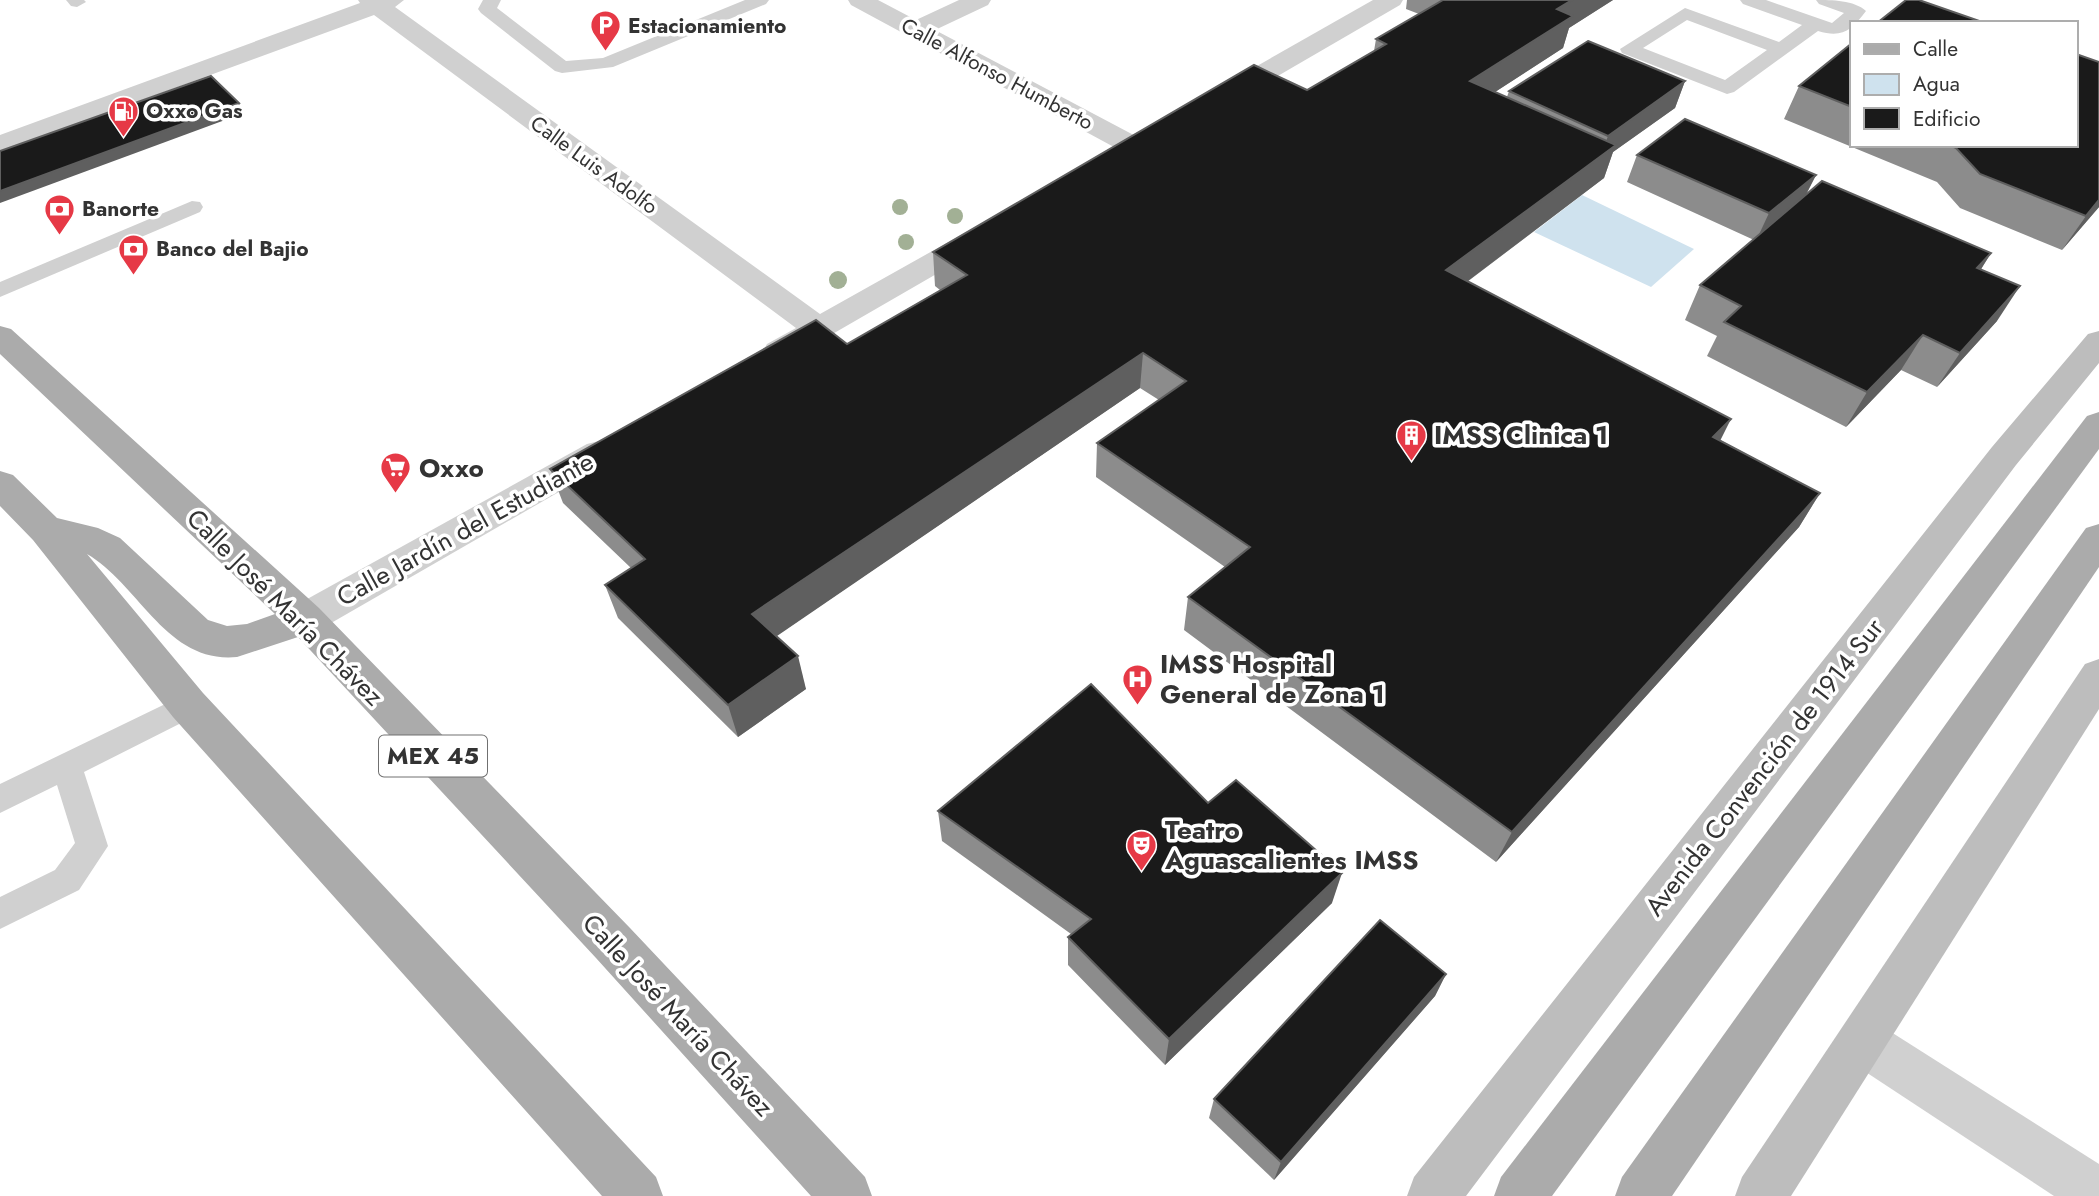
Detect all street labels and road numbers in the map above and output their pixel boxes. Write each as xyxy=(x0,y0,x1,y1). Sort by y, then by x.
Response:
street label: Calle Alfonso Humberto xyxy=(896,11,1098,137)
street label: Calle Luis Adolfo xyxy=(524,108,664,222)
street label: Calle Jardín del Estudiante xyxy=(330,443,600,615)
street label: Calle José María Chávez xyxy=(178,500,392,714)
street label: Avenida Convención de 1914 Sur xyxy=(1636,610,1892,924)
road number: MEX 45 xyxy=(379,736,487,776)
street label: Calle José María Chávez xyxy=(574,905,782,1125)

